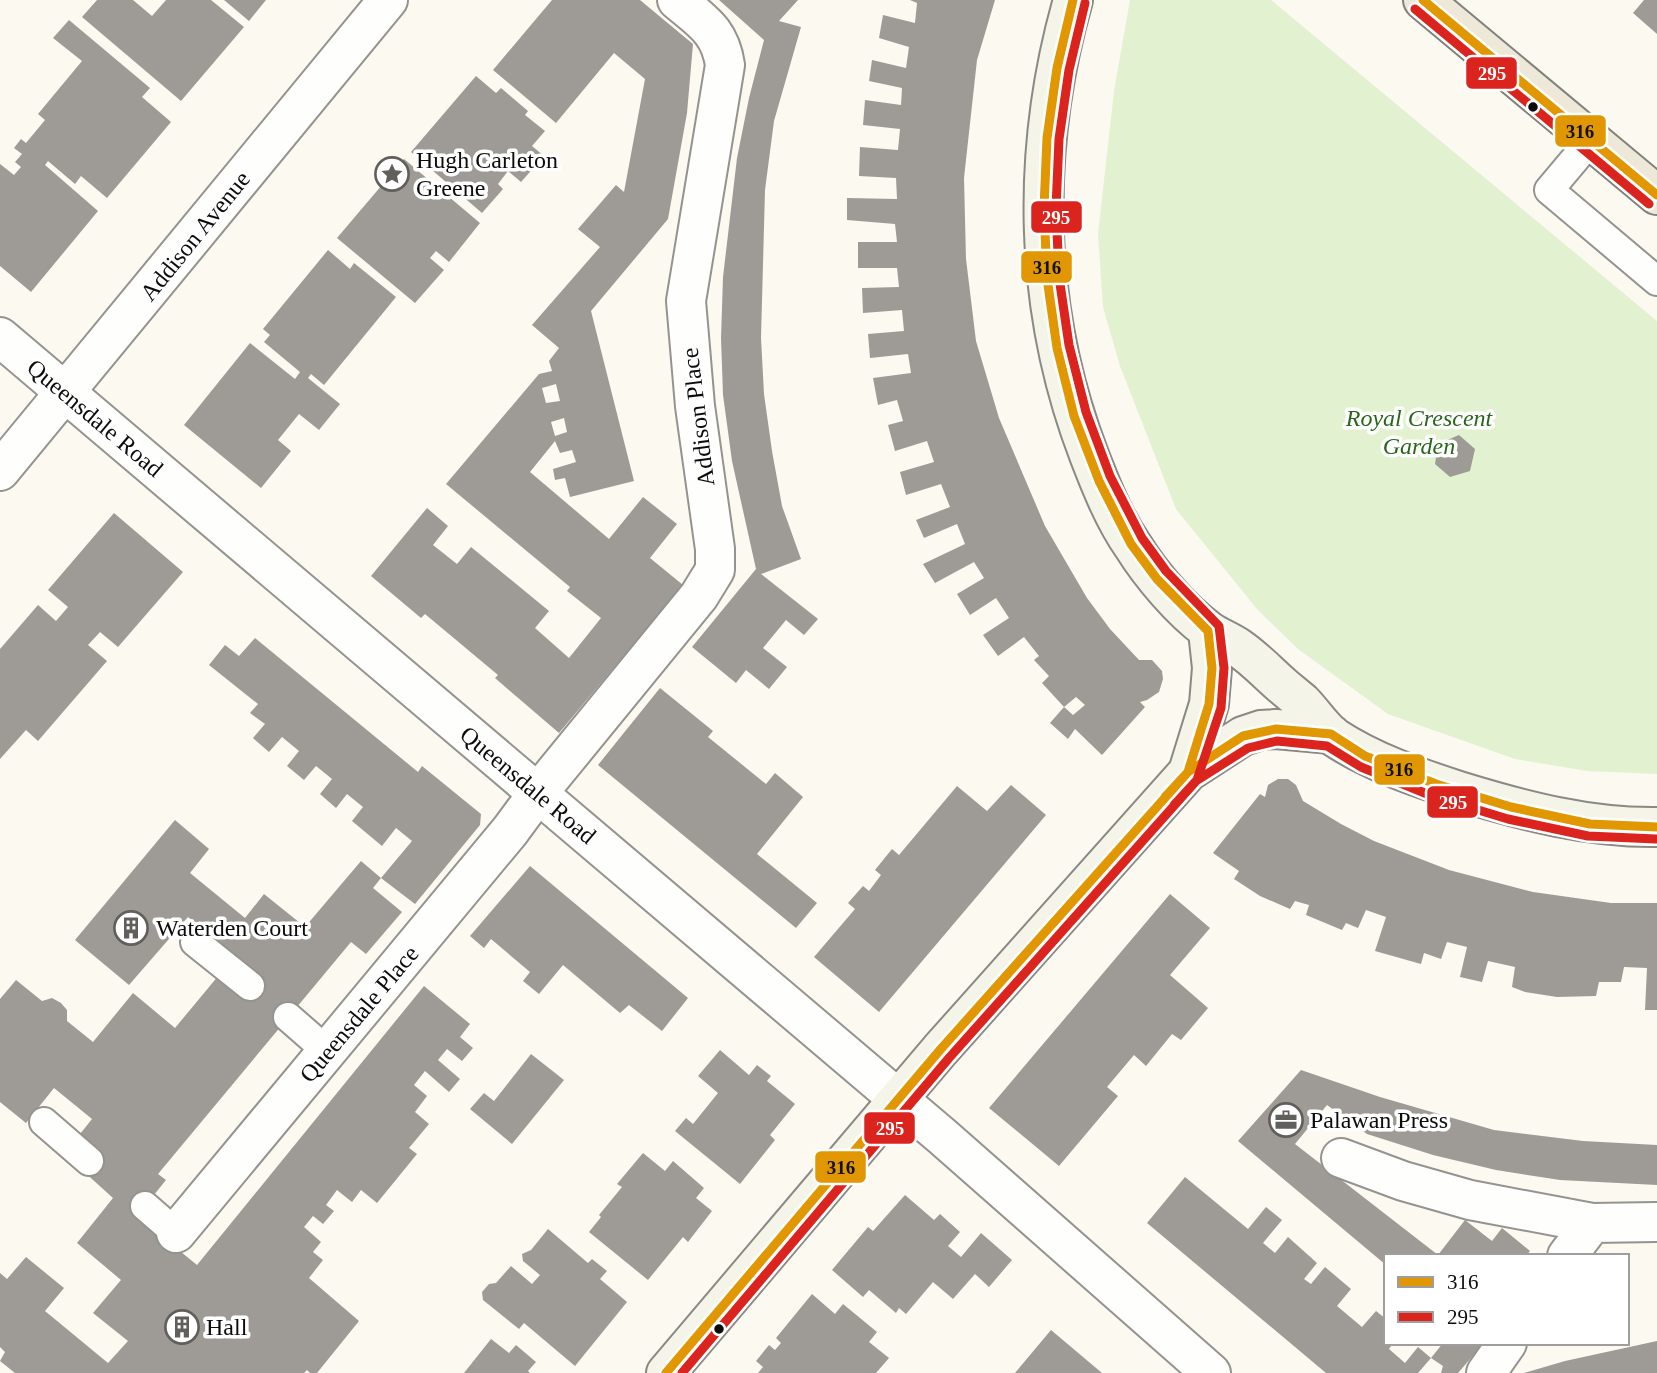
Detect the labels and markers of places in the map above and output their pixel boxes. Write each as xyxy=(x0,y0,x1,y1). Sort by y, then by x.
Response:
unlabelled marker xyxy=(1526,100,1540,114)
place label: Hugh Carleton Greene xyxy=(416,147,558,201)
place icon: Hugh Carleton Greene xyxy=(373,155,411,193)
building icon: Waterden Court xyxy=(112,909,150,947)
place label: Waterden Court xyxy=(156,915,308,941)
office icon: Palawan Press xyxy=(1267,1101,1305,1139)
place label: Palawan Press xyxy=(1310,1107,1448,1133)
building icon: Hall xyxy=(163,1308,201,1346)
place label: Hall xyxy=(206,1314,248,1340)
unlabelled marker xyxy=(712,1322,726,1336)

